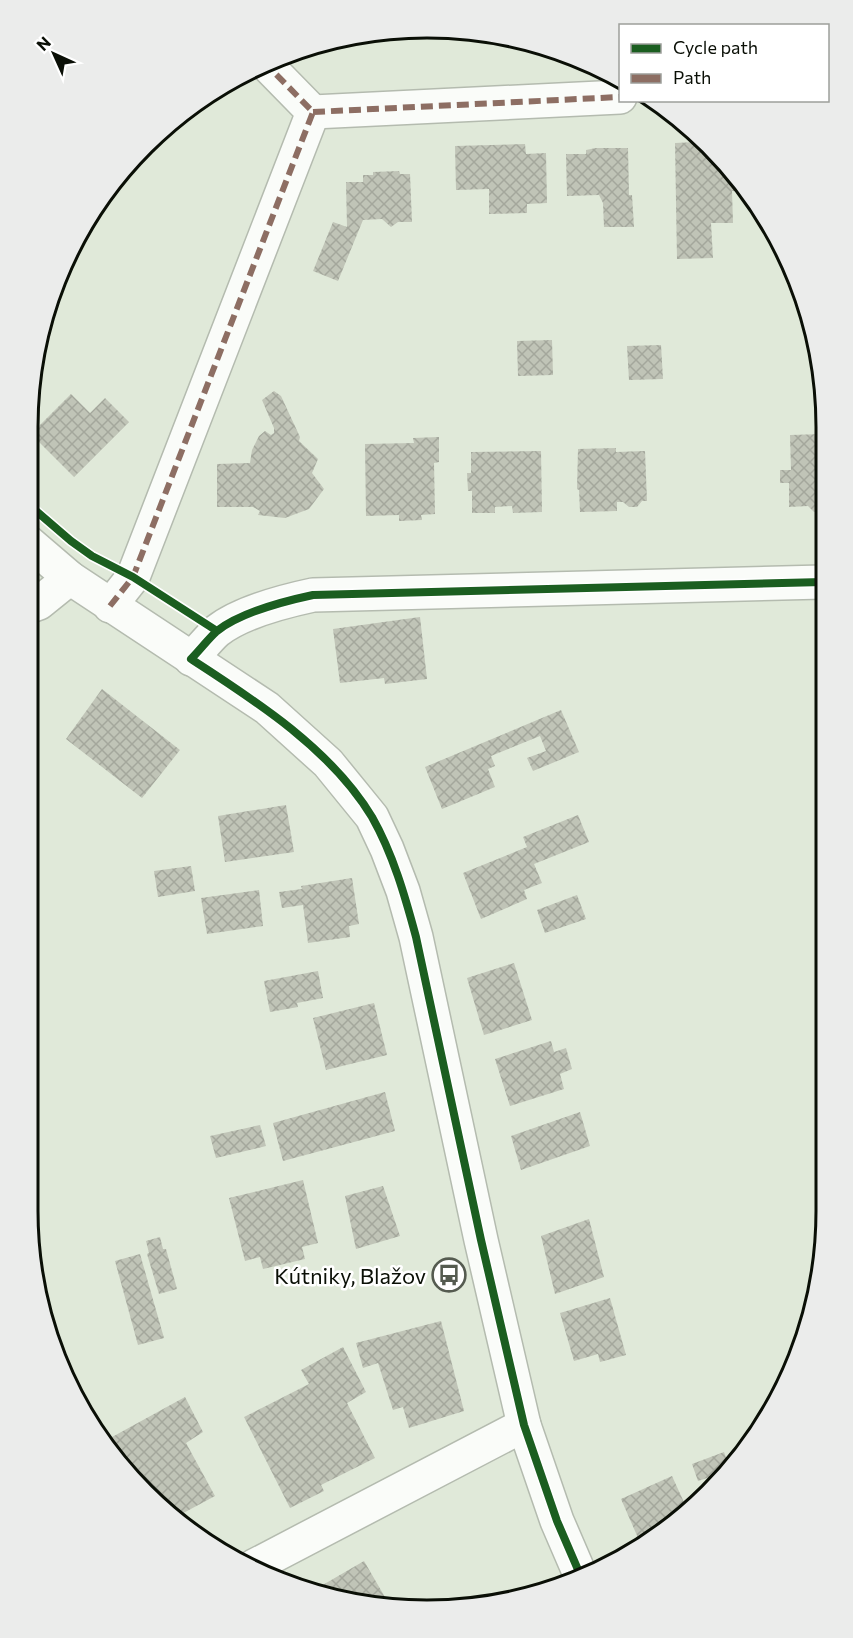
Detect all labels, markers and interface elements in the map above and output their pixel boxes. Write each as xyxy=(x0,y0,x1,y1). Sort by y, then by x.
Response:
north arrow xyxy=(24,24,84,84)
legend xyxy=(619,24,829,102)
text: N xyxy=(32,32,54,54)
text: Cycle path xyxy=(673,36,758,58)
text: Path xyxy=(673,66,711,88)
bus stop icon: Kútniky, Blažov xyxy=(431,1257,467,1293)
place label: Kútniky, Blažov xyxy=(274,1262,426,1289)

